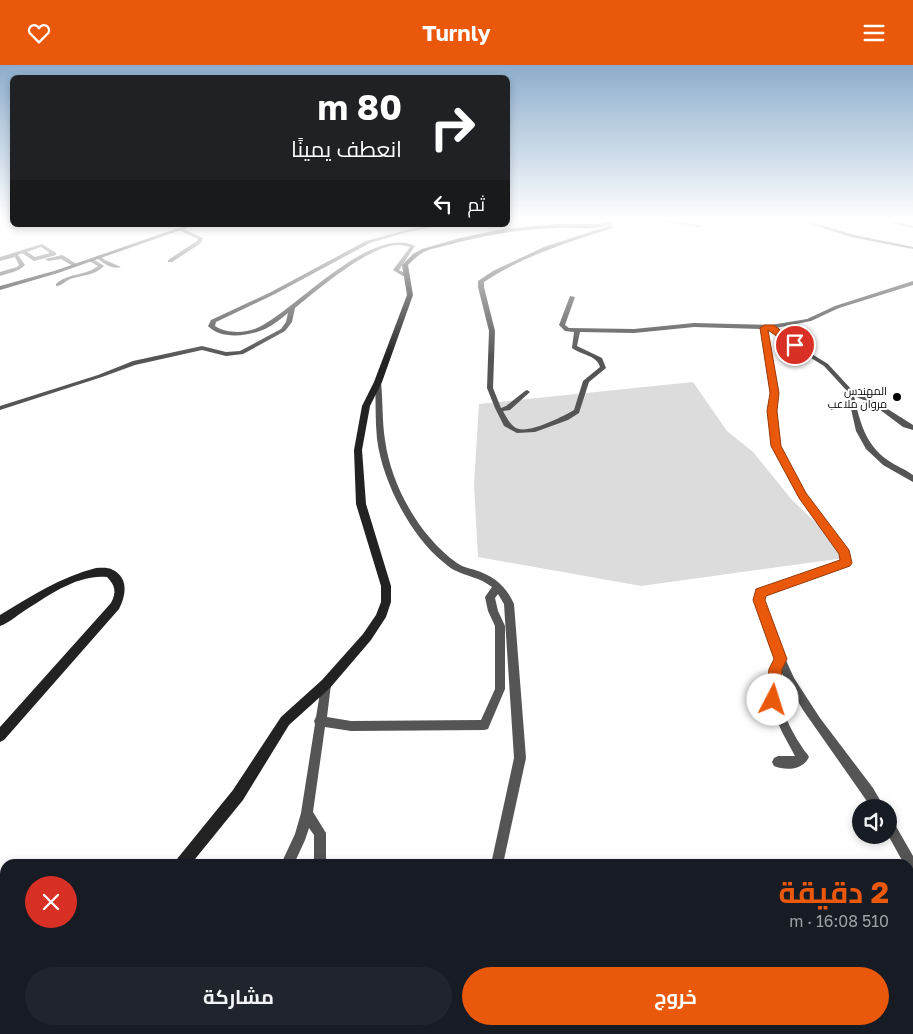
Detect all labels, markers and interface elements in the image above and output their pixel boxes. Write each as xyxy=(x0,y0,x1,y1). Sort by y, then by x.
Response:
icon: heart xyxy=(25,19,53,47)
text: Turnly xyxy=(422,19,491,46)
icon: menu xyxy=(860,19,888,47)
text: 80 m xyxy=(317,86,402,128)
icon: right xyxy=(420,95,485,160)
text: انعطف يمينًا xyxy=(291,135,402,162)
icon: left xyxy=(429,190,457,218)
text: ثم xyxy=(467,192,485,215)
pin xyxy=(774,324,816,366)
icon: arrive xyxy=(781,331,809,359)
place label: المهندس مروان ملاعب xyxy=(828,384,887,411)
marker: المهندس مروان ملاعب xyxy=(891,391,903,403)
position arrow xyxy=(746,673,798,725)
map controls xyxy=(852,799,897,844)
button: sound xyxy=(852,799,897,844)
text: 2 دقيقة xyxy=(778,874,889,910)
button: close xyxy=(25,876,77,928)
text: 510 m · 16:08 xyxy=(789,911,889,931)
button: مشاركة xyxy=(25,967,452,1025)
button: خروج xyxy=(462,967,889,1025)

